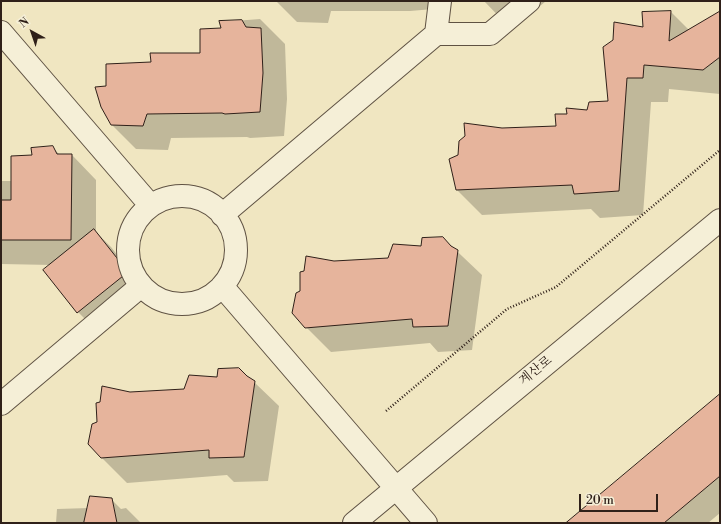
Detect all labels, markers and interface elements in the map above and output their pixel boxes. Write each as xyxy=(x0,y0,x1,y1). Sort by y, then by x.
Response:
north arrow xyxy=(12,12,52,52)
text: N xyxy=(16,15,32,31)
street label: 계산로 xyxy=(516,353,556,389)
scale bar xyxy=(581,486,660,512)
text: 20 m xyxy=(586,493,614,508)

